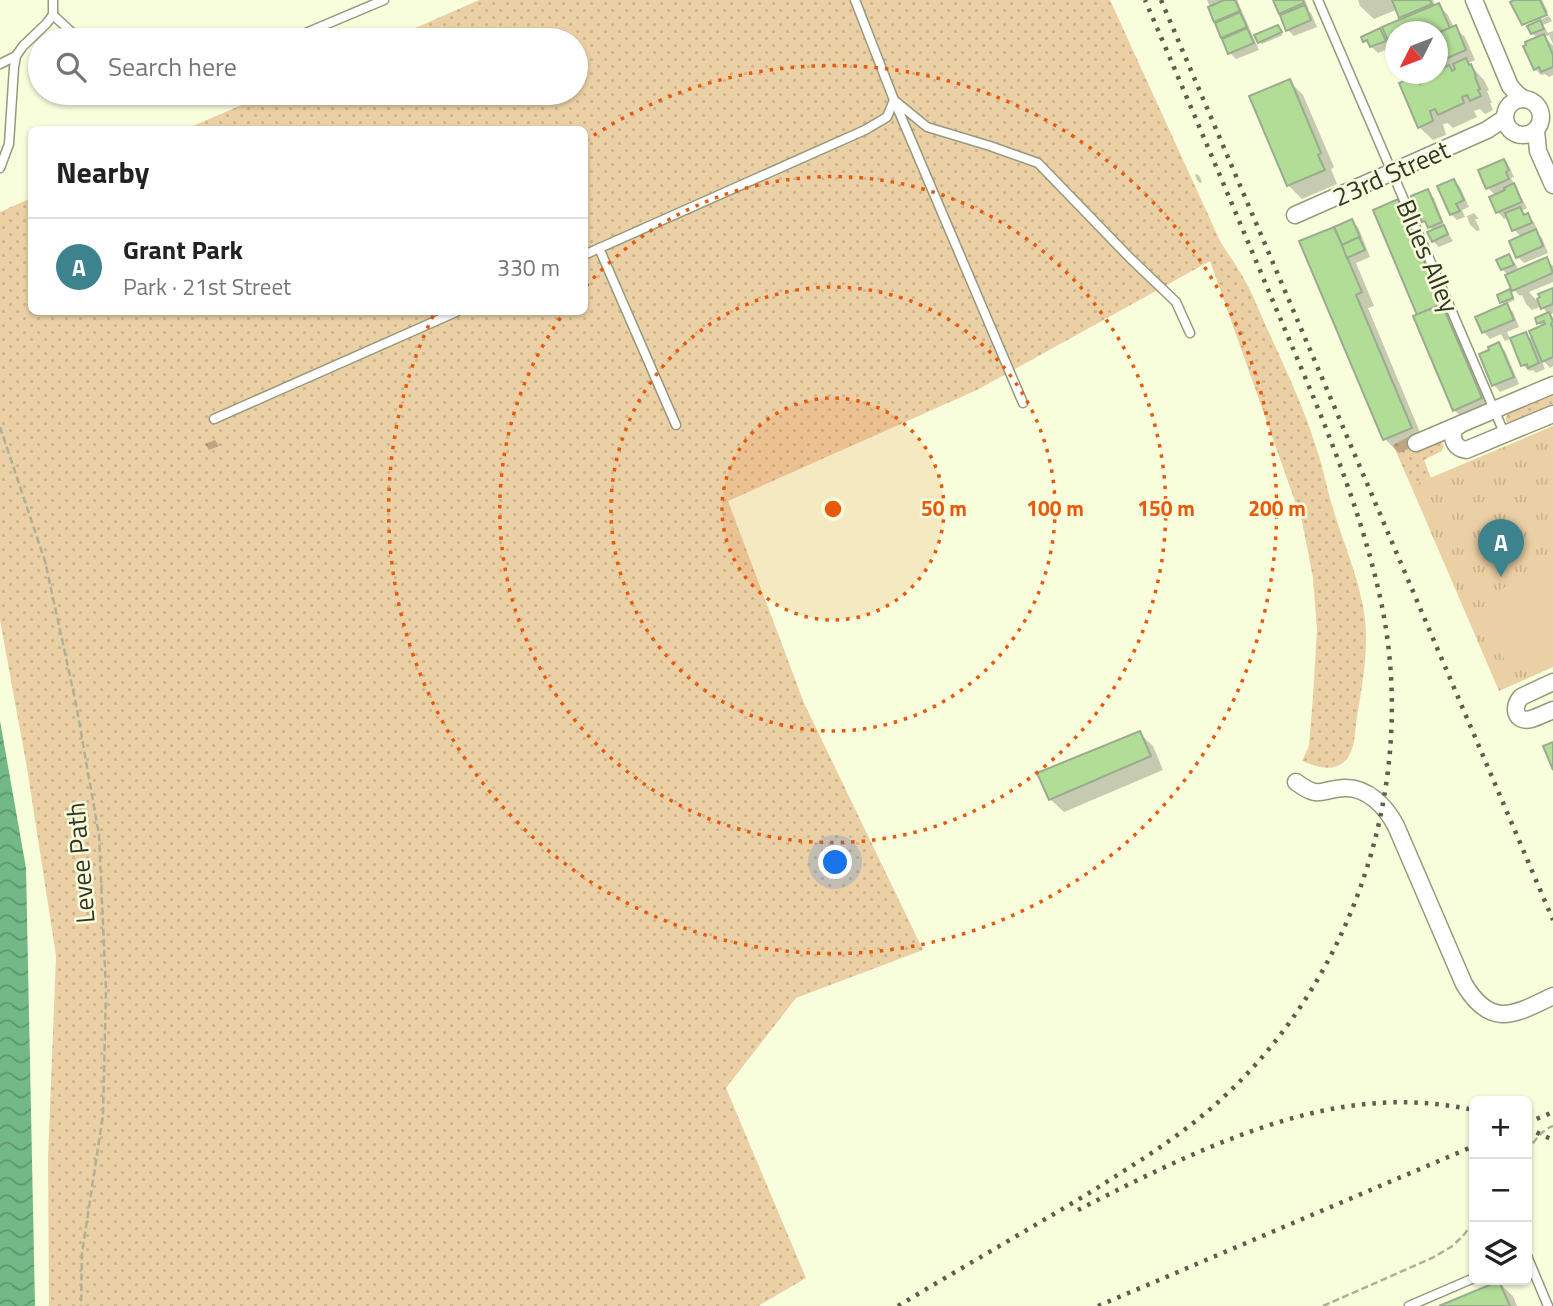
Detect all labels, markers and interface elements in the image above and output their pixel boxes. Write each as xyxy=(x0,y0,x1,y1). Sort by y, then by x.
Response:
north arrow xyxy=(1385,21,1448,84)
search box xyxy=(28,28,588,105)
text: Search here xyxy=(108,47,237,86)
icon: search xyxy=(52,48,90,86)
street label: 23rd Street xyxy=(1326,130,1456,216)
text: Nearby xyxy=(56,149,149,195)
street label: Blues Alley xyxy=(1387,193,1469,319)
text: Grant Park xyxy=(123,230,243,269)
text: A xyxy=(72,250,86,285)
text: 330 m xyxy=(497,250,560,285)
text: Park · 21st Street xyxy=(123,269,291,304)
text: 50 m xyxy=(921,492,967,524)
text: 100 m xyxy=(1026,492,1084,524)
text: 150 m xyxy=(1137,492,1195,524)
text: 200 m xyxy=(1248,492,1306,524)
centre of rings xyxy=(821,497,845,521)
pin: A xyxy=(1478,519,1524,577)
street label: Levee Path xyxy=(55,801,105,925)
your location xyxy=(818,845,852,879)
map controls xyxy=(1469,1096,1532,1285)
button: + xyxy=(1469,1096,1532,1159)
button: − xyxy=(1469,1159,1532,1222)
button: layers xyxy=(1469,1222,1532,1285)

